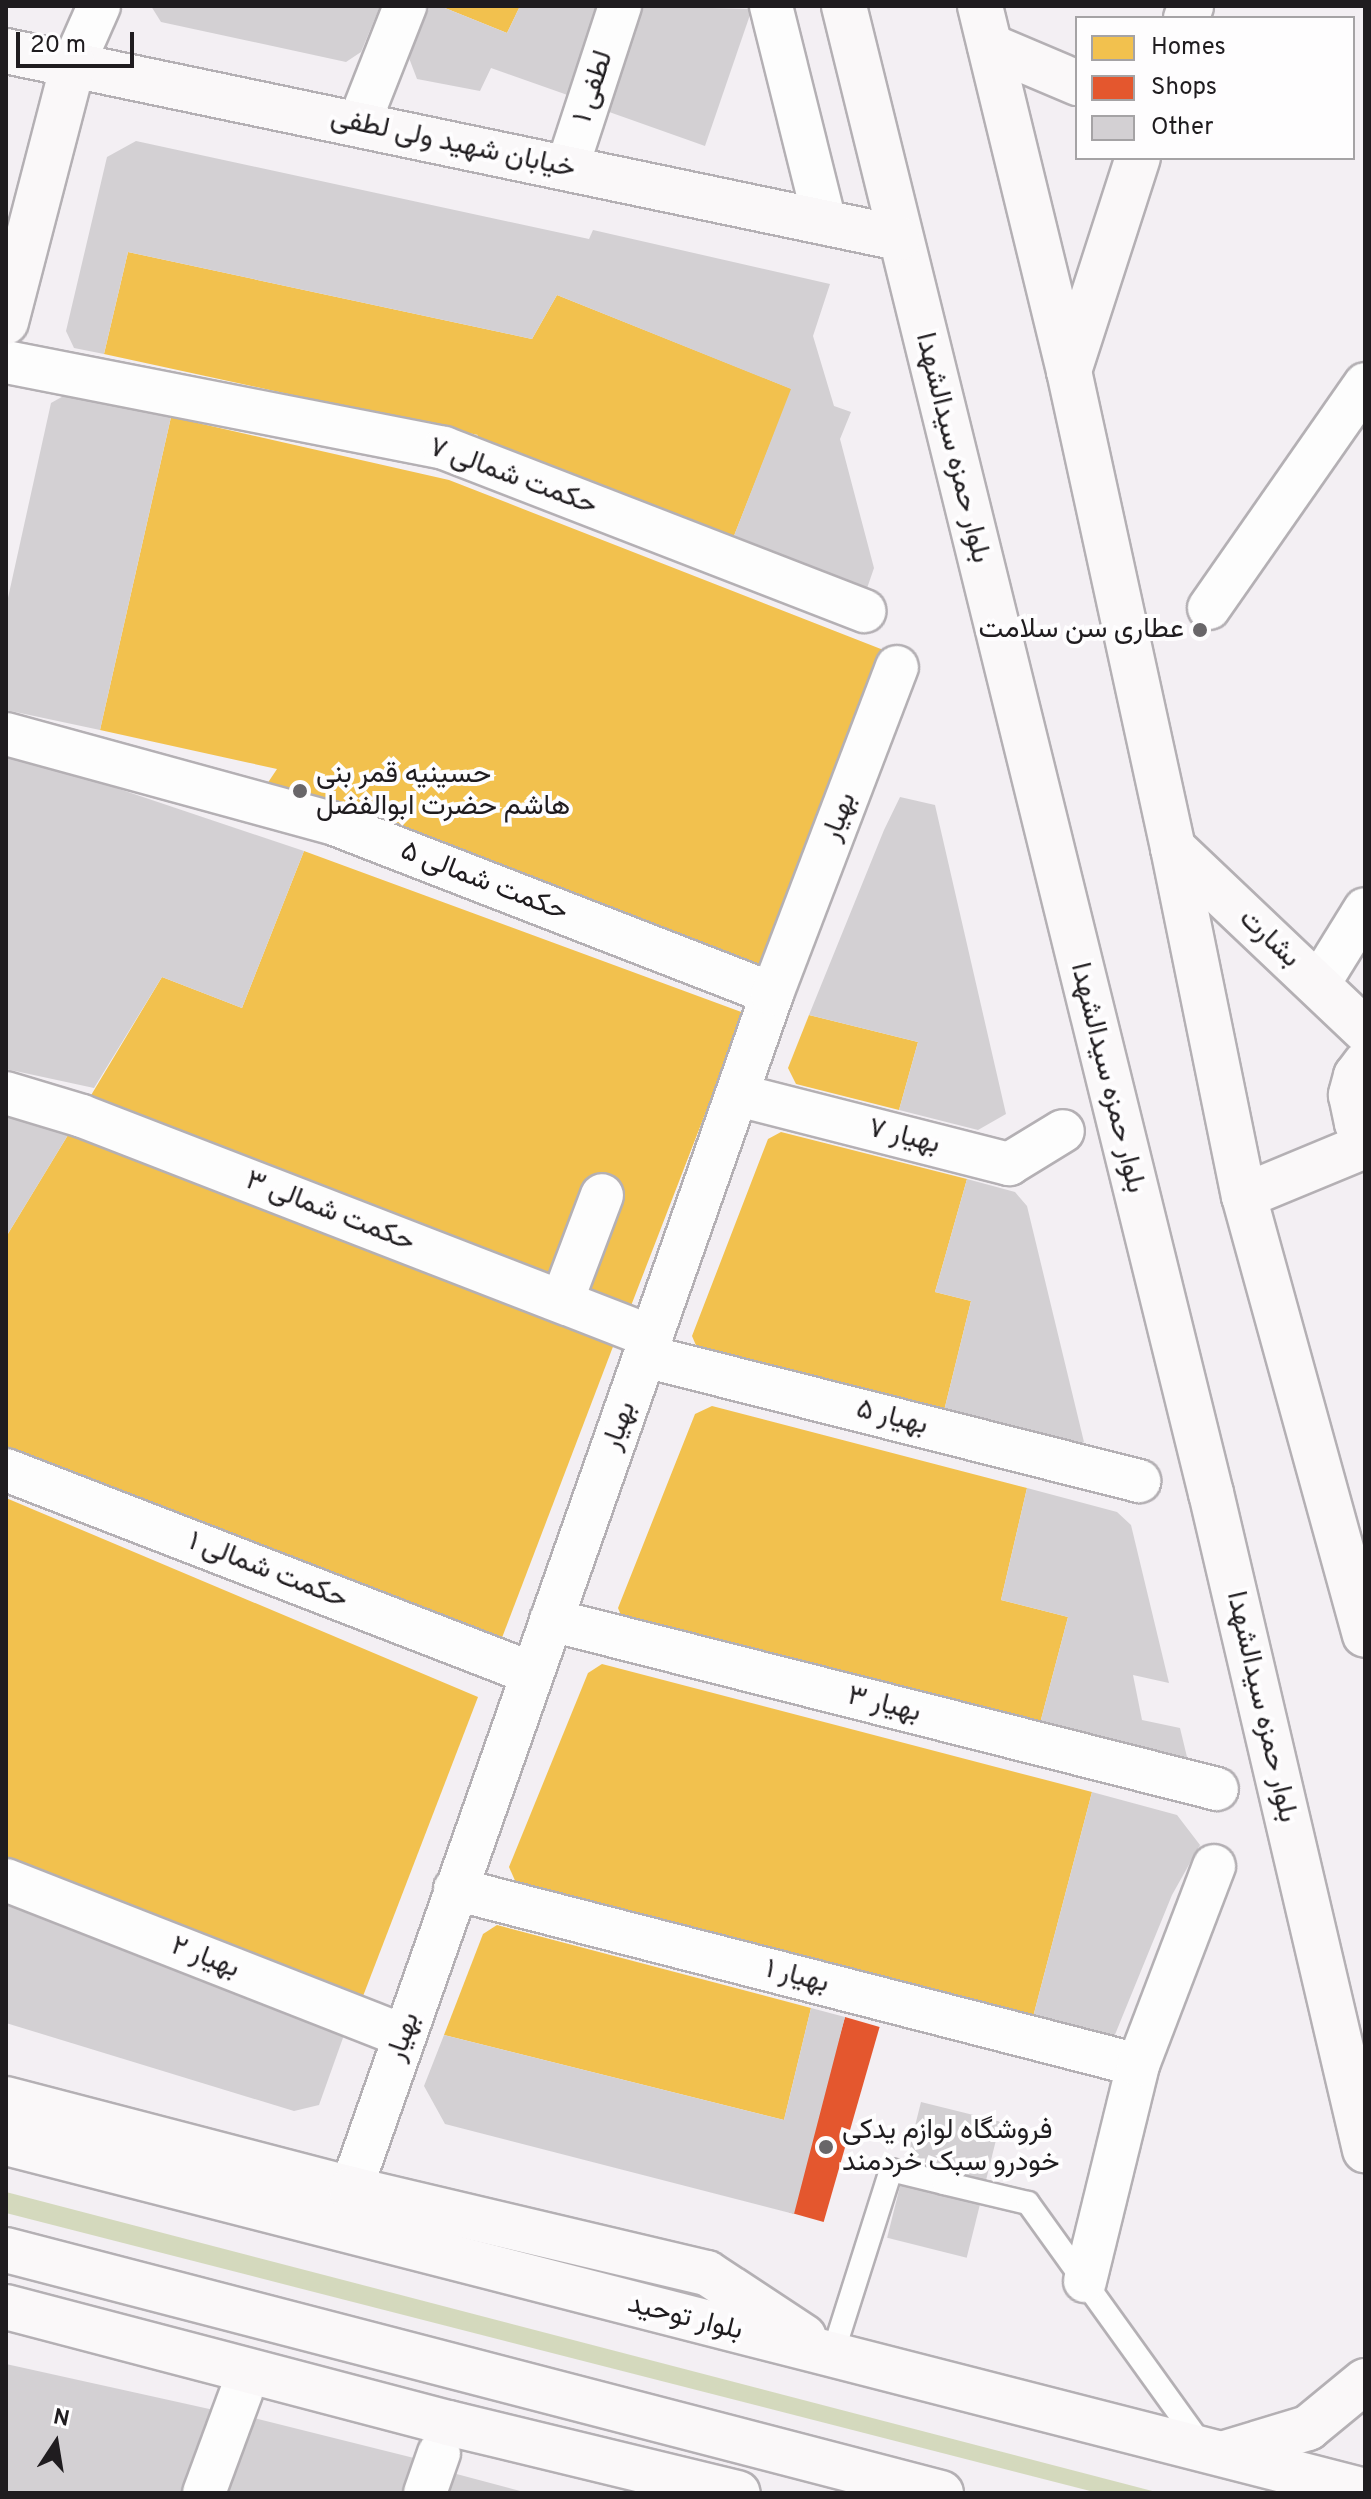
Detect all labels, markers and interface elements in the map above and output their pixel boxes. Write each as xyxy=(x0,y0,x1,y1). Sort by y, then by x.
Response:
scale bar xyxy=(20,16,138,66)
legend xyxy=(1075,16,1355,160)
text: 20 m xyxy=(30,31,86,61)
text: Homes xyxy=(1151,33,1226,63)
street label: لطفی ۱ xyxy=(567,47,621,127)
text: Shops xyxy=(1151,73,1217,103)
street label: خیابان شهید ولی لطفی xyxy=(328,102,578,186)
text: Other xyxy=(1151,113,1213,143)
street label: بلوار حمزه سیدالشهدا xyxy=(907,329,997,567)
street label: حکمت شمالی ۷ xyxy=(424,431,602,523)
place label: عطاری سن سلامت xyxy=(979,613,1184,647)
marker: عطاری سن سلامت xyxy=(1191,621,1209,639)
place label: حسینیه قمر بنی هاشم حضرت ابوالفضل xyxy=(316,758,570,824)
marker: حسینیه قمر بنی هاشم حضرت ابوالفضل xyxy=(291,782,309,800)
street label: بهیار xyxy=(815,788,865,846)
street label: حکمت شمالی ۵ xyxy=(396,835,572,929)
street label: بشارت xyxy=(1232,902,1306,976)
street label: بلوار حمزه سیدالشهدا xyxy=(1062,959,1152,1197)
street label: بهیار ۷ xyxy=(865,1112,943,1162)
street label: حکمت شمالی ۳ xyxy=(241,1164,419,1260)
street label: بهیار ۵ xyxy=(853,1393,931,1443)
street label: بهیار xyxy=(596,1397,644,1455)
street label: حکمت شمالی ۱ xyxy=(184,1525,352,1617)
street label: بلوار حمزه سیدالشهدا xyxy=(1218,1588,1304,1826)
street label: بهیار ۳ xyxy=(844,1680,924,1730)
street label: بهیار ۲ xyxy=(166,1930,244,1986)
street label: بهیار ۱ xyxy=(762,1953,832,2001)
street label: بهیار xyxy=(380,2008,428,2066)
place label: فروشگاه لوازم یدکی خودرو سبک خردمند xyxy=(842,2114,1060,2180)
marker: فروشگاه لوازم یدکی خودرو سبک خردمند xyxy=(817,2138,835,2156)
street label: بلوار توحید xyxy=(624,2288,746,2348)
north arrow xyxy=(16,2403,96,2483)
text: N xyxy=(51,2404,72,2434)

